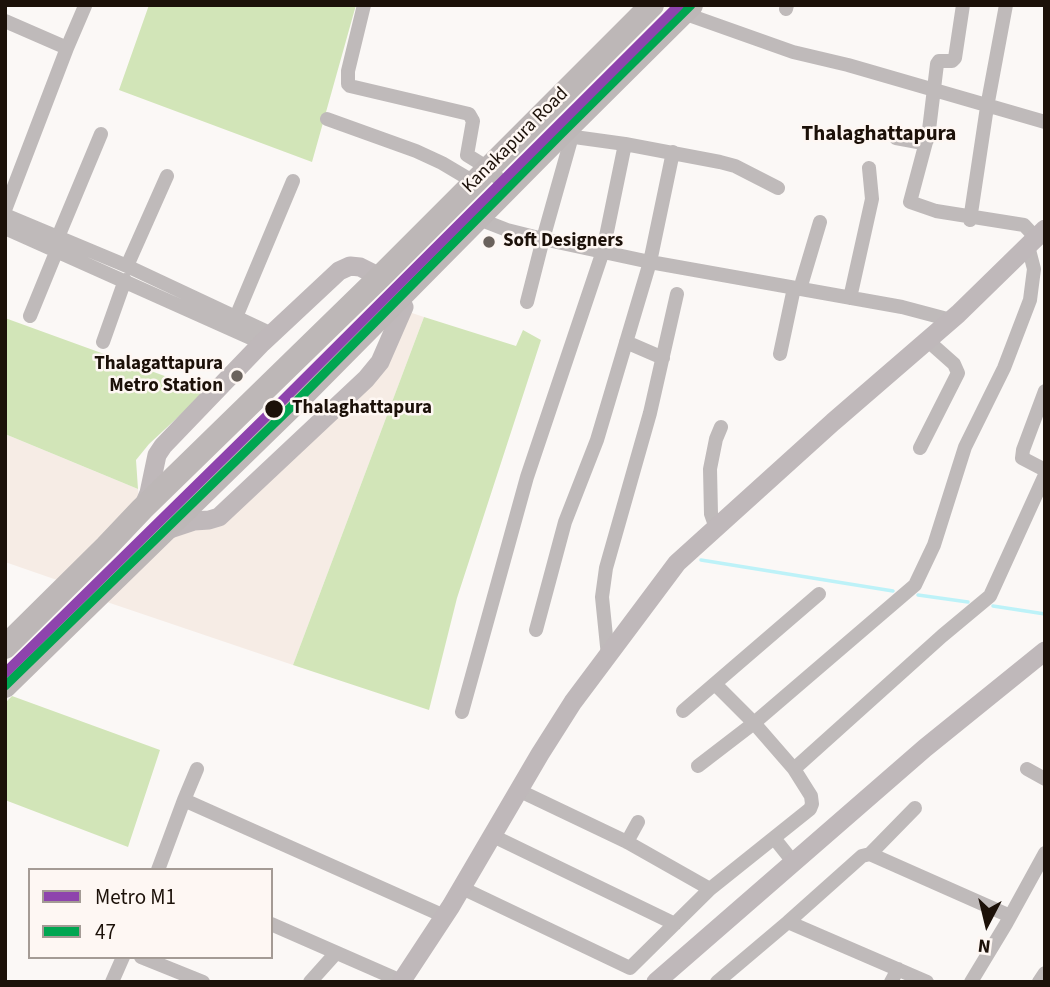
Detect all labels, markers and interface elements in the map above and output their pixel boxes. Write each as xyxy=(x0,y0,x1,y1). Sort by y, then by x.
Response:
street label: Kanakapura Road xyxy=(458,83,574,199)
district label: Thalaghattapura xyxy=(802,122,956,148)
place label: Soft Designers xyxy=(503,231,623,253)
marker: Soft Designers xyxy=(481,234,497,250)
place label: Thalagattapura Metro Station xyxy=(94,354,223,398)
marker: Thalagattapura Metro Station xyxy=(229,368,245,384)
marker: Thalaghattapura xyxy=(263,398,285,420)
place label: Thalaghattapura xyxy=(292,398,432,420)
legend xyxy=(28,868,273,959)
text: Metro M1 xyxy=(95,882,176,912)
north arrow xyxy=(952,889,1022,959)
text: 47 xyxy=(95,917,116,947)
text: N xyxy=(976,931,992,960)

